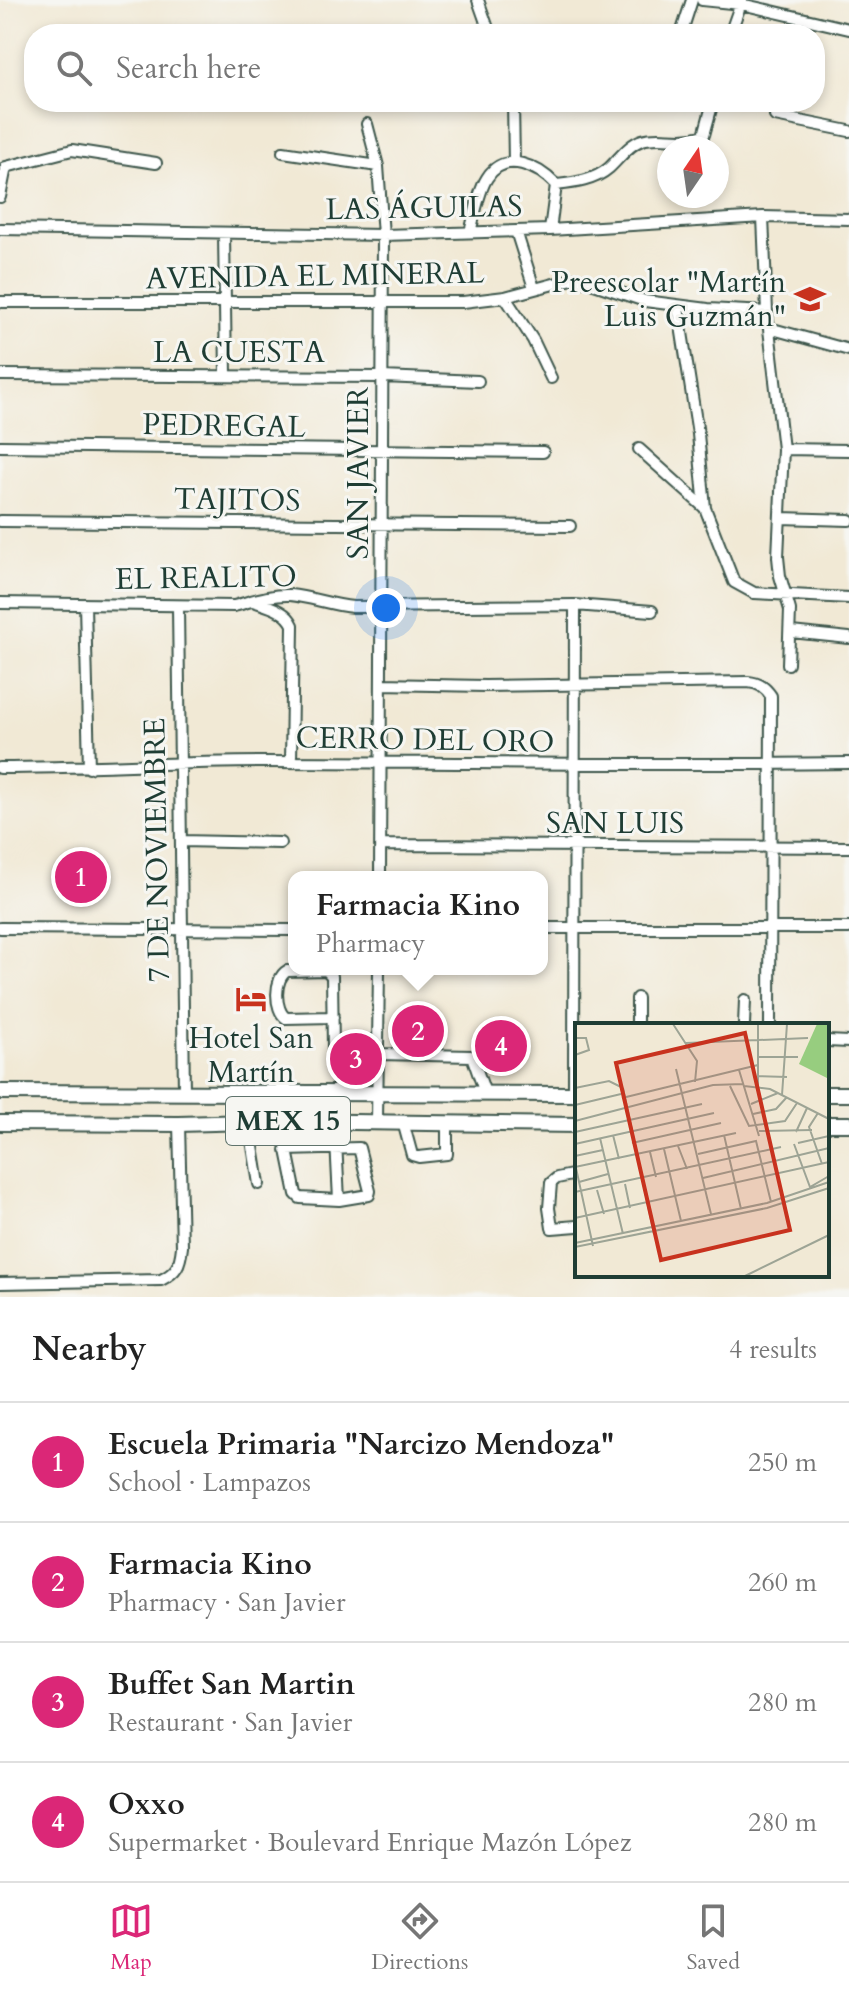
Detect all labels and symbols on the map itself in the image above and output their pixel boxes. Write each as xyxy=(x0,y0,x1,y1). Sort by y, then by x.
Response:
north arrow xyxy=(657,136,729,208)
street label: LAS ÁGUILAS xyxy=(325,186,523,230)
street label: AVENIDA EL MINERAL xyxy=(145,253,486,299)
place label: Preescolar "Martín Luis Guzmán" xyxy=(551,262,786,337)
school or university icon: Preescolar "Martín Luis Guzmán" xyxy=(793,282,827,316)
street label: LA CUESTA xyxy=(153,332,326,373)
street label: SAN JAVIER xyxy=(338,386,379,560)
street label: PEDREGAL xyxy=(142,404,307,448)
street label: TAJITOS xyxy=(173,478,301,522)
street label: EL REALITO xyxy=(115,556,297,600)
your location xyxy=(366,588,406,628)
street label: 7 DE NOVIEMBRE xyxy=(134,717,180,983)
street label: CERRO DEL ORO xyxy=(295,717,555,763)
street label: SAN LUIS xyxy=(546,803,684,844)
pin: 1 xyxy=(55,847,107,907)
hotel icon: Hotel San Martín xyxy=(234,982,268,1016)
pin: 2 xyxy=(392,1001,444,1061)
pin: 4 xyxy=(475,1016,527,1076)
place label: Hotel San Martín xyxy=(188,1018,314,1093)
inset map xyxy=(575,1023,829,1277)
pin: 3 xyxy=(330,1029,382,1089)
road number: MEX 15 xyxy=(226,1097,350,1145)

